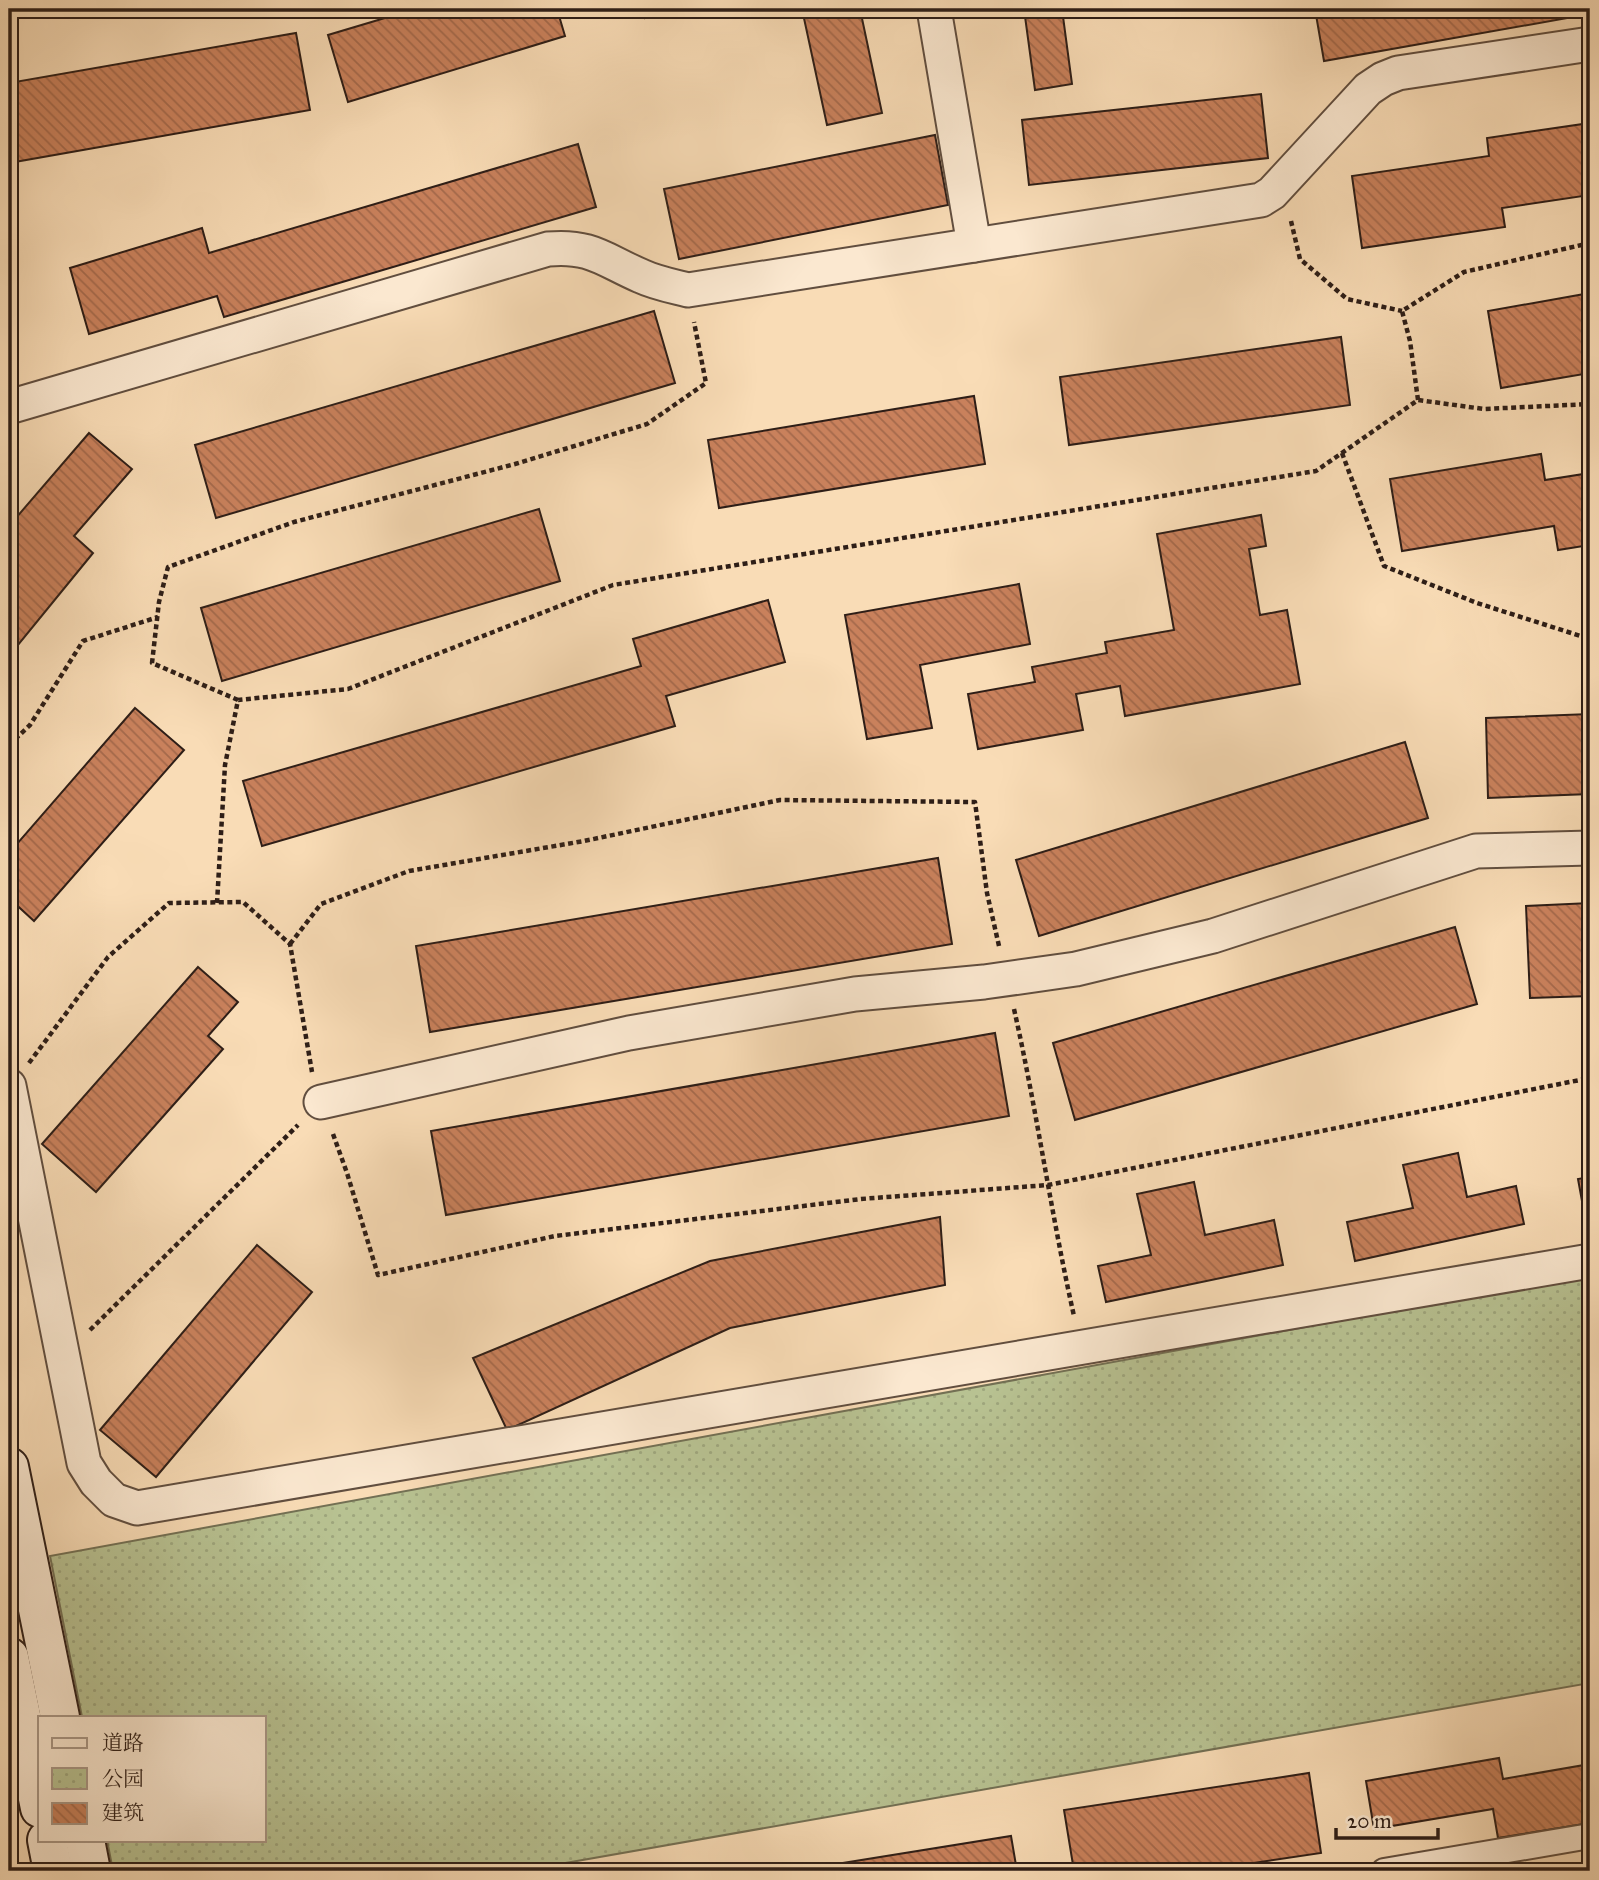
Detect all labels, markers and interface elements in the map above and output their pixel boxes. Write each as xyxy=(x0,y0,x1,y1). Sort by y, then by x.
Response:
legend xyxy=(38,1716,266,1842)
text: 道路 xyxy=(102,1730,144,1756)
text: 公园 xyxy=(102,1766,144,1792)
scale bar xyxy=(1336,1796,1438,1840)
text: 建筑 xyxy=(102,1800,144,1826)
text: 20 m xyxy=(1347,1808,1392,1834)

